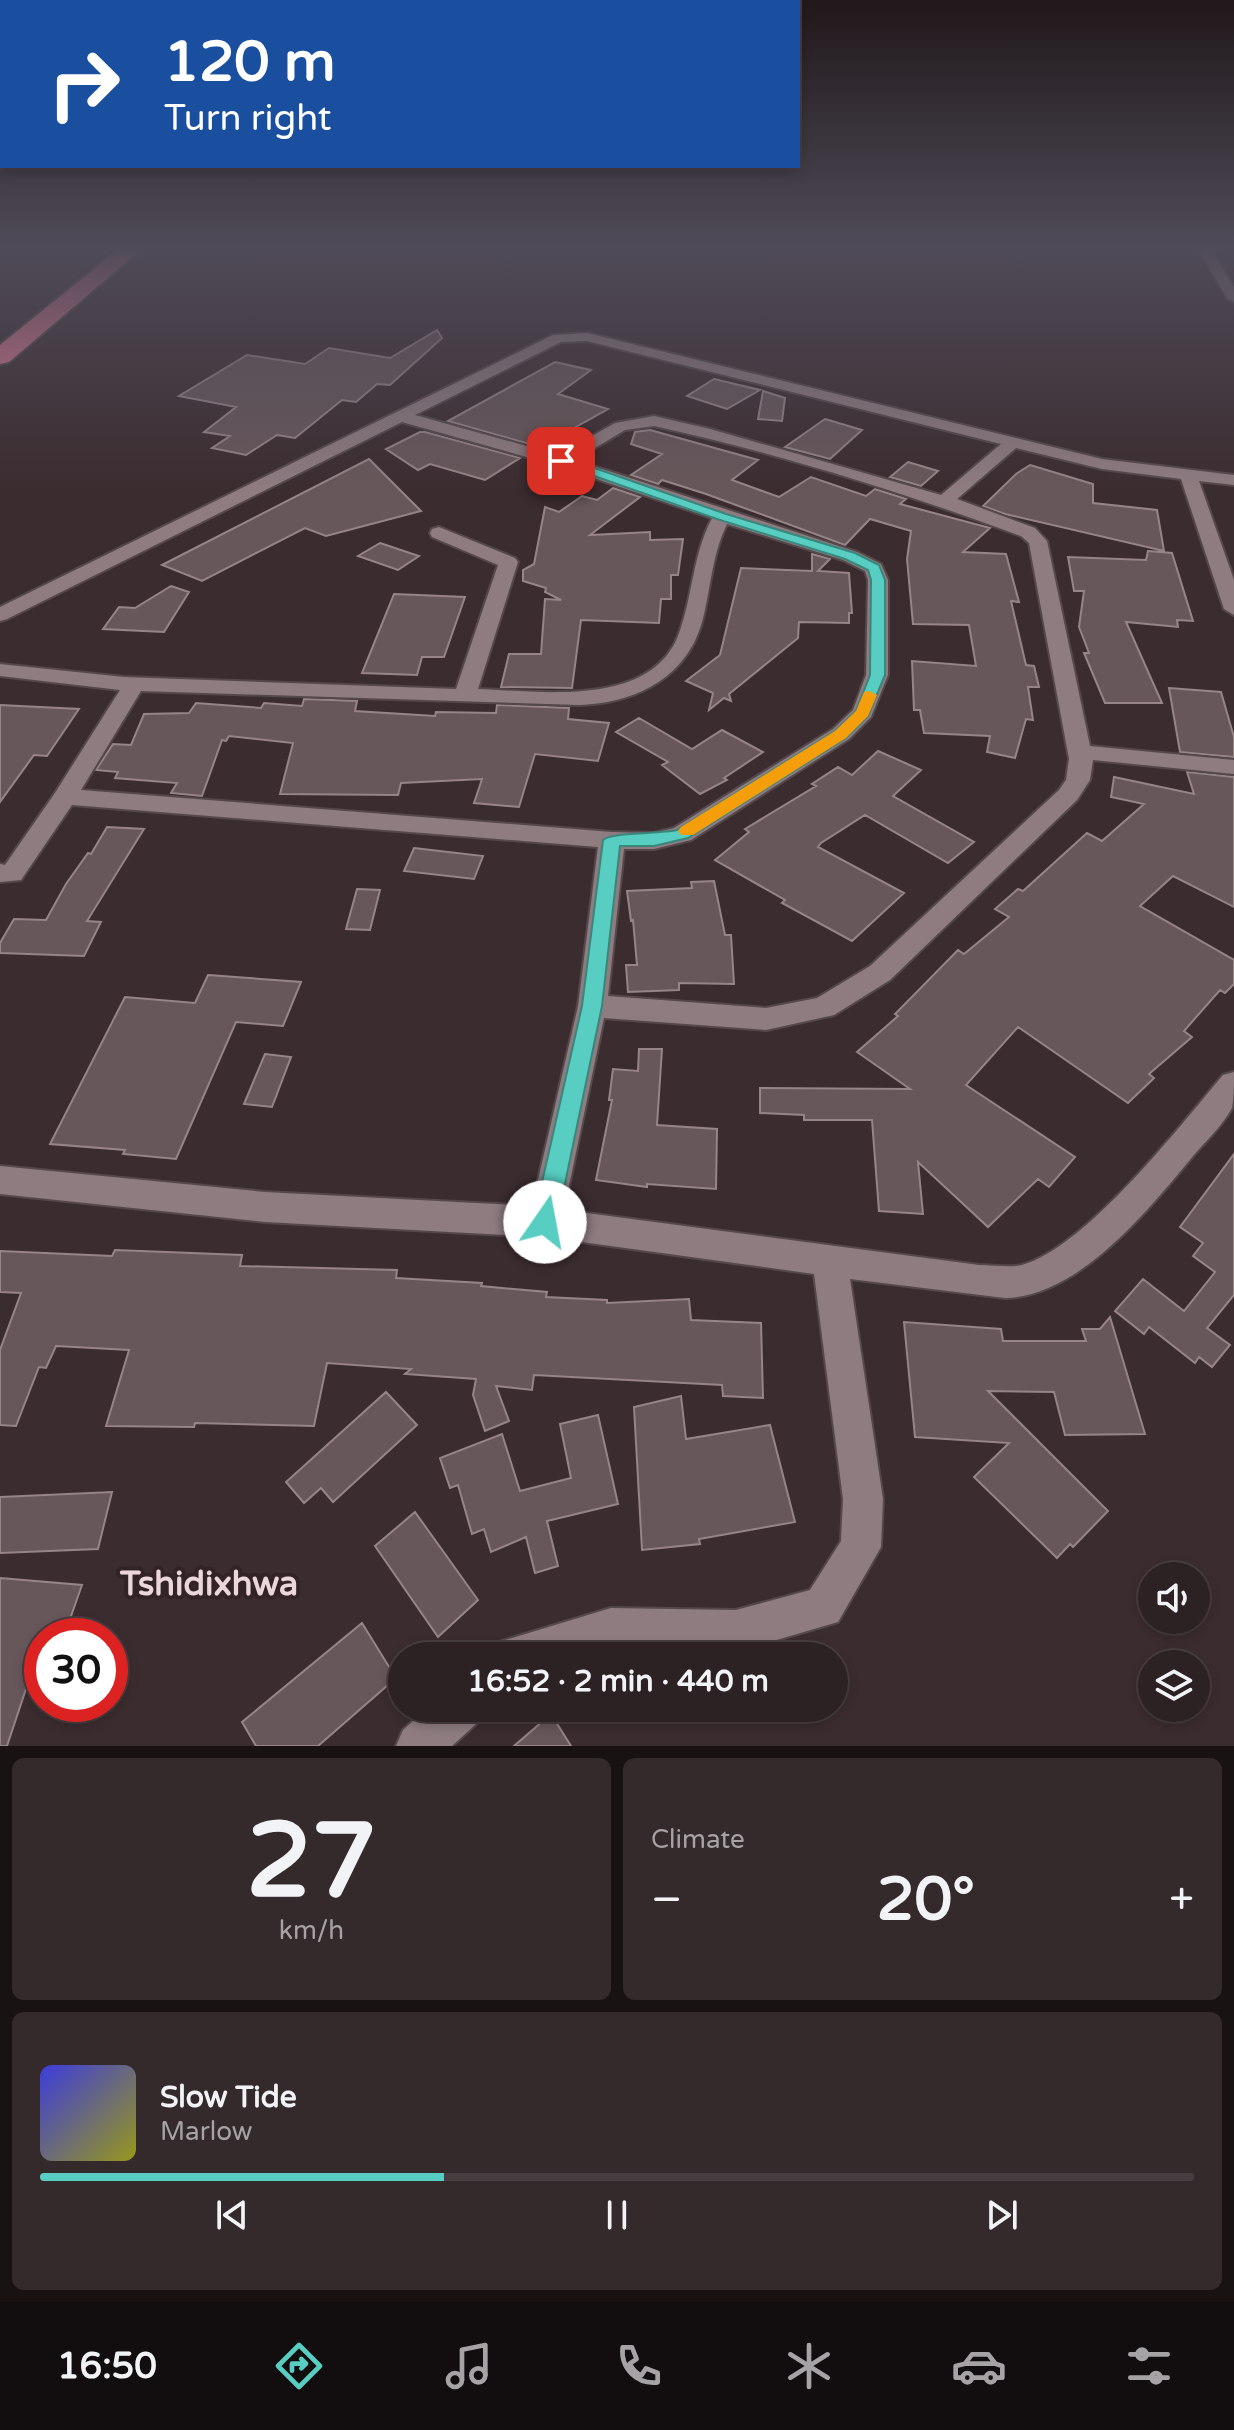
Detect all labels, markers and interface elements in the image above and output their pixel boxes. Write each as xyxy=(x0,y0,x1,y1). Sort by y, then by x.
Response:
text: 120 m xyxy=(164,29,335,96)
icon: right xyxy=(32,32,136,136)
text: Turn right xyxy=(164,97,331,140)
pin xyxy=(527,427,595,495)
icon: arrive xyxy=(539,439,583,483)
position arrow xyxy=(503,1180,587,1264)
map controls xyxy=(1138,1562,1210,1722)
button: sound xyxy=(1138,1562,1210,1634)
district label: Tshidixhwa xyxy=(119,1564,298,1605)
speed limit sign: 30 xyxy=(24,1618,128,1722)
button: layers xyxy=(1138,1650,1210,1722)
text: 16:52 · 2 min · 440 m xyxy=(467,1663,769,1700)
text: 27 xyxy=(246,1800,377,1925)
text: Climate xyxy=(651,1824,745,1855)
text: 20° xyxy=(877,1864,975,1936)
text: − xyxy=(651,1874,682,1927)
text: + xyxy=(1169,1874,1194,1927)
text: km/h xyxy=(279,1915,344,1946)
text: Slow Tide xyxy=(160,2079,297,2116)
text: Marlow xyxy=(160,2116,252,2147)
icon: previous xyxy=(210,2193,254,2237)
icon: pause xyxy=(595,2193,639,2237)
icon: next xyxy=(980,2193,1024,2237)
icon: directions xyxy=(271,2338,327,2394)
icon: music xyxy=(441,2338,497,2394)
icon: phone xyxy=(611,2338,667,2394)
icon: climate xyxy=(781,2338,837,2394)
icon: car xyxy=(951,2338,1007,2394)
icon: filters xyxy=(1121,2338,1177,2394)
text: 16:50 xyxy=(57,2345,157,2388)

